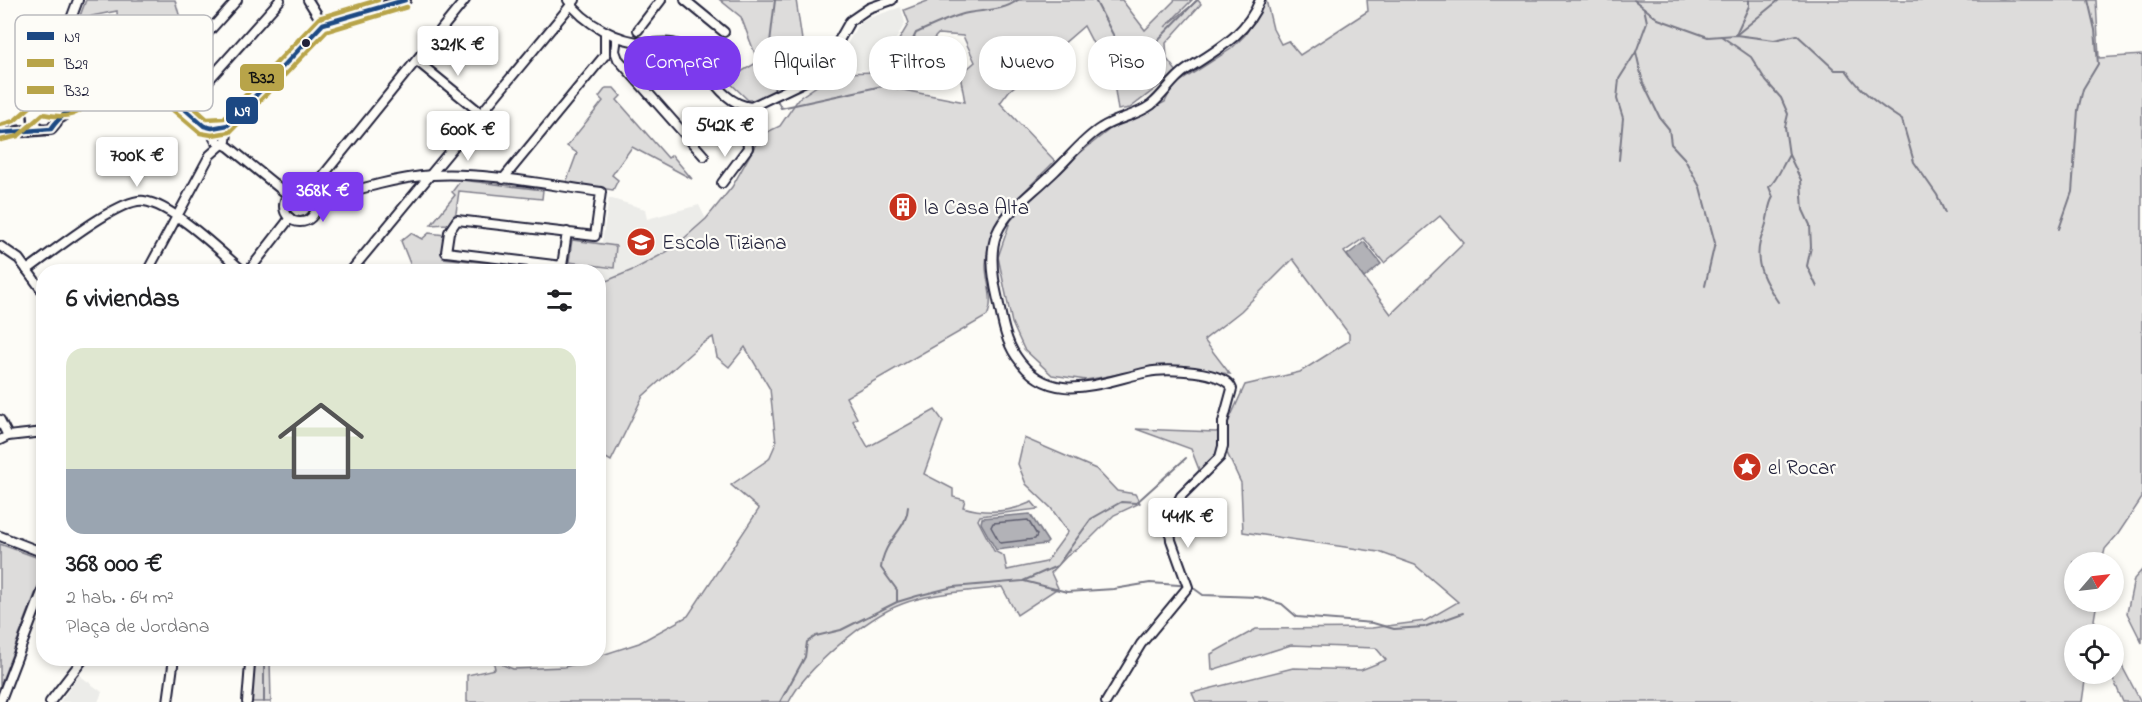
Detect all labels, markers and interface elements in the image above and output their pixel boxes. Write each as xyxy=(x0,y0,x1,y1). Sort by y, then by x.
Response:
legend xyxy=(15,15,213,111)
text: N9 xyxy=(64,26,80,50)
pin: 321K € xyxy=(409,26,507,77)
text: 321K € xyxy=(431,31,485,60)
chip: Comprar xyxy=(624,36,741,90)
chip: Alquilar xyxy=(753,36,857,90)
chip: Filtros xyxy=(869,36,967,90)
chip: Nuevo xyxy=(979,36,1076,90)
chip: Piso xyxy=(1088,36,1166,90)
unlabelled marker xyxy=(300,37,312,49)
text: B29 xyxy=(63,53,88,77)
line badge: B32 xyxy=(239,63,285,92)
text: B32 xyxy=(248,67,275,91)
text: B32 xyxy=(63,80,89,104)
line badge: N9 xyxy=(225,96,259,125)
text: N9 xyxy=(234,100,250,124)
pin: 542K € xyxy=(676,107,774,158)
pin: 600K € xyxy=(419,111,517,162)
text: 542K € xyxy=(696,112,754,141)
text: 600K € xyxy=(441,116,495,145)
pin: 700K € xyxy=(88,137,186,188)
text: 700K € xyxy=(110,142,164,171)
pin: 368K € xyxy=(274,172,372,223)
text: 368K € xyxy=(296,177,350,206)
building icon: la Casa Alta xyxy=(887,191,919,223)
place label: la Casa Alta xyxy=(924,194,1029,224)
school or university icon: Escola Tiziana xyxy=(625,226,657,258)
place label: Escola Tiziana xyxy=(662,229,787,259)
text: 6 viviendas xyxy=(66,281,180,319)
icon: filters xyxy=(543,284,576,317)
icon: home xyxy=(267,387,375,495)
place icon: el Rocar xyxy=(1731,451,1763,483)
place label: el Rocar xyxy=(1768,454,1836,484)
pin: 441K € xyxy=(1139,498,1237,549)
text: 441K € xyxy=(1162,503,1214,532)
text: 368 000 € xyxy=(66,546,163,584)
north arrow xyxy=(2064,552,2124,612)
map controls xyxy=(2064,552,2124,684)
text: 2 hab. · 64 m² xyxy=(66,584,174,613)
text: Plaça de Jordana xyxy=(66,613,209,642)
button: locate xyxy=(2064,624,2124,684)

